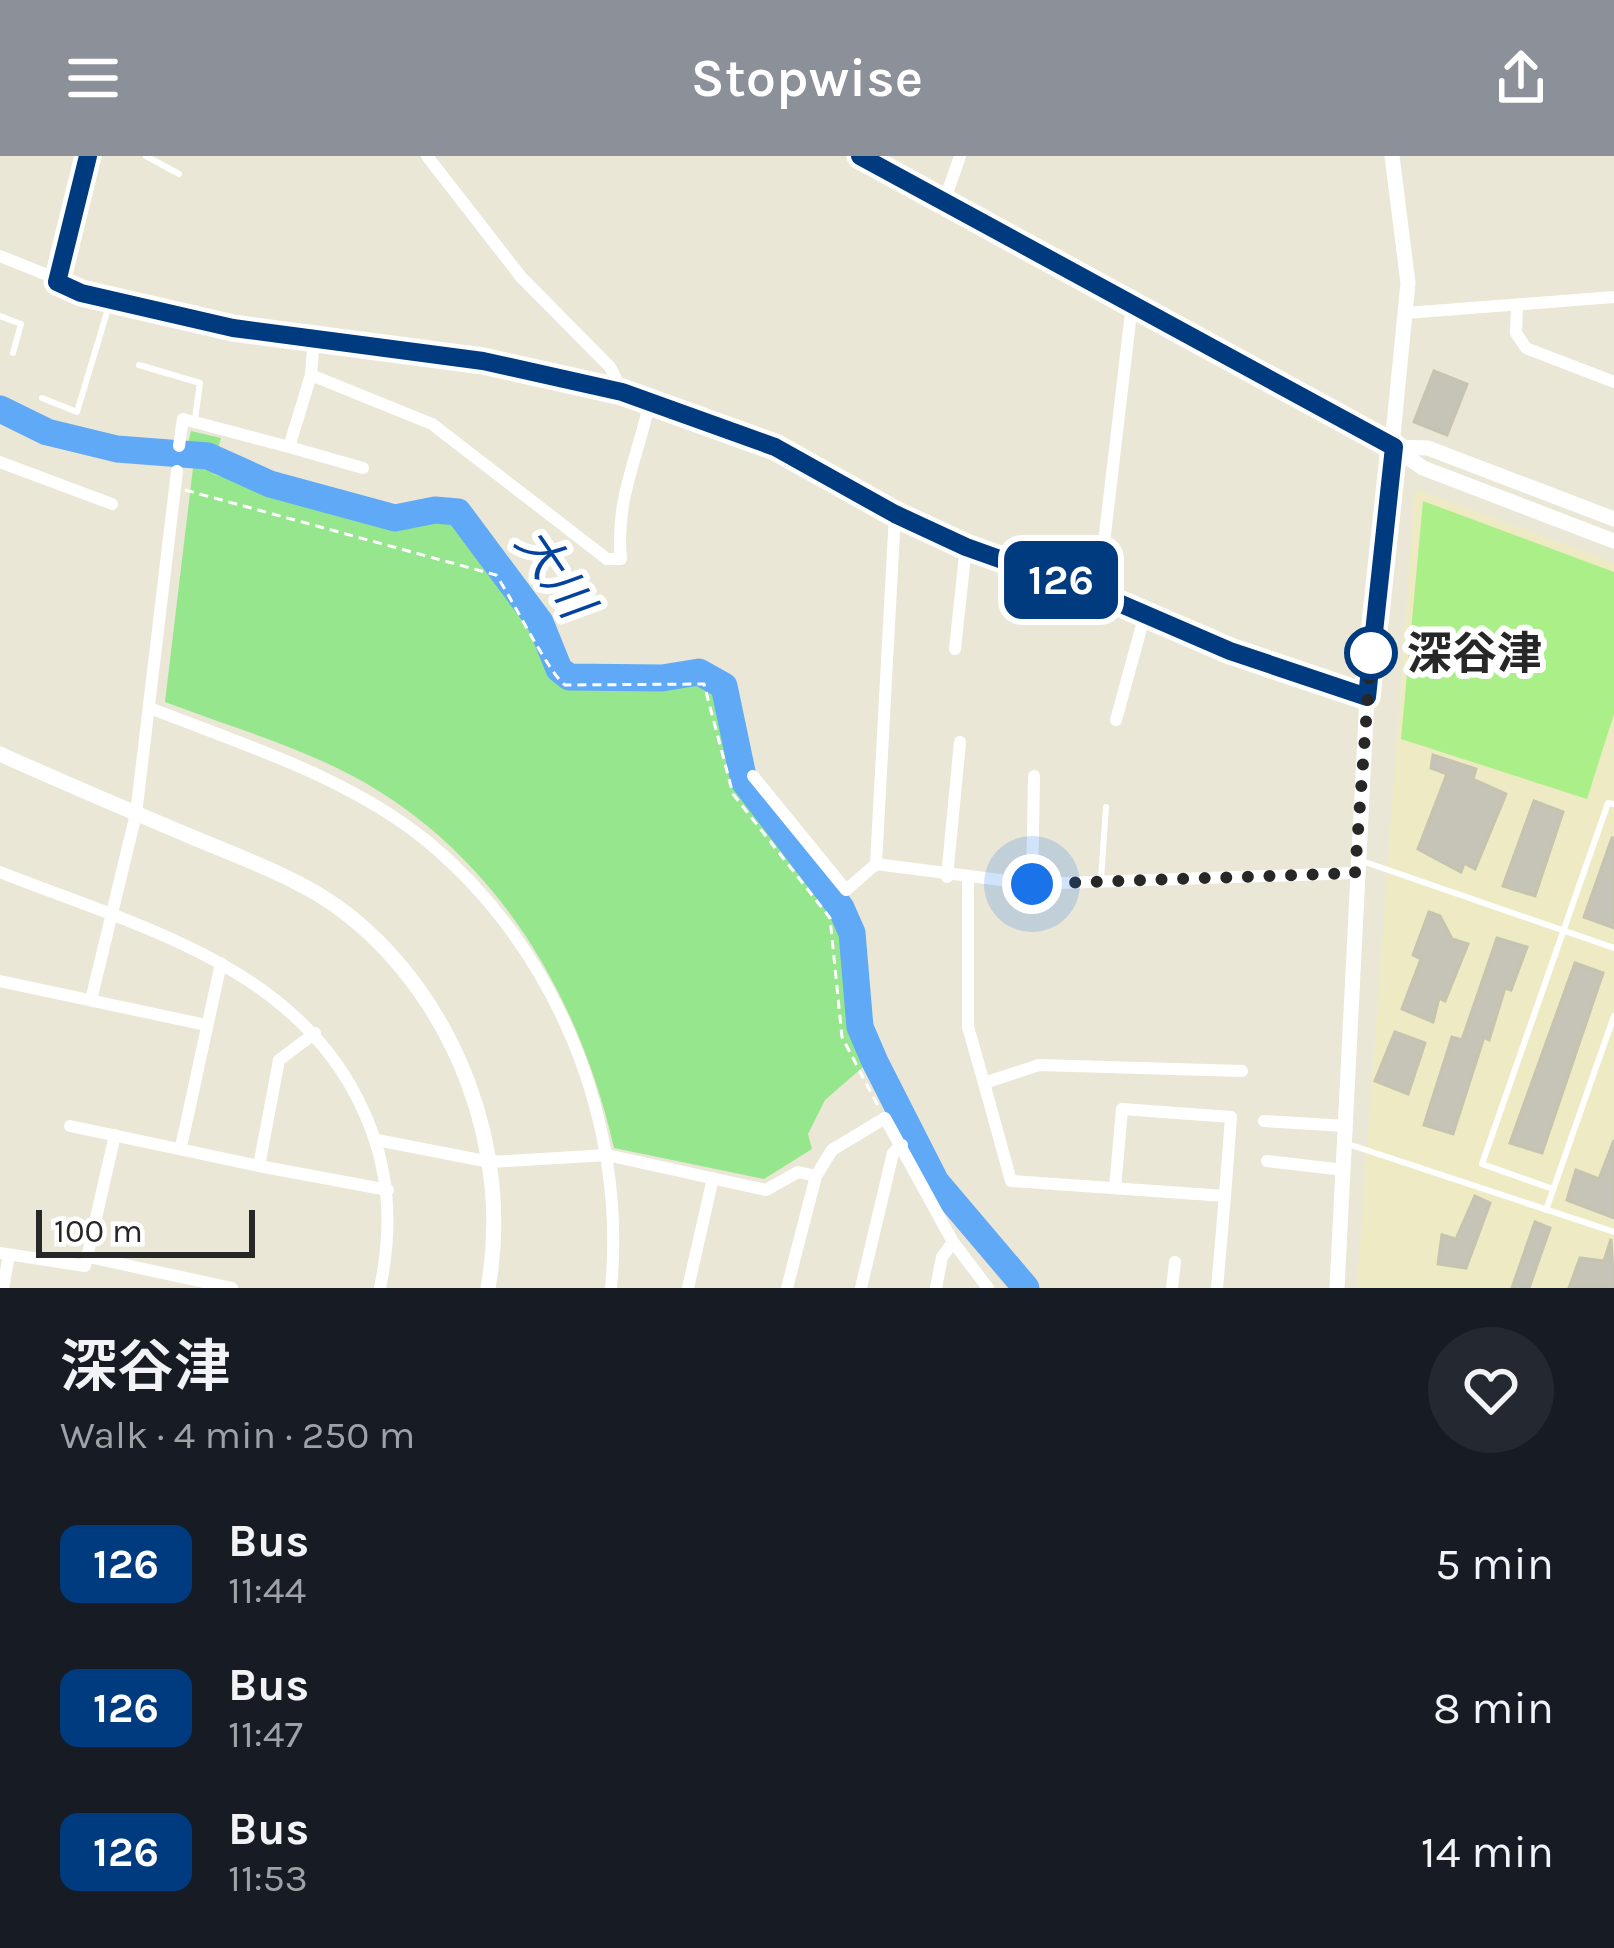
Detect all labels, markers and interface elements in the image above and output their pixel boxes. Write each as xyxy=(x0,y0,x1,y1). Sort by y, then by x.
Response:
icon: menu xyxy=(60,45,126,111)
icon: share xyxy=(1488,45,1554,111)
text: Stopwise xyxy=(691,46,923,110)
water label: 大川 xyxy=(504,517,607,632)
line badge: 126 xyxy=(992,541,1130,619)
text: 126 xyxy=(1028,555,1094,605)
marker: 深谷津 xyxy=(1346,628,1396,678)
place label: 深谷津 xyxy=(1407,628,1542,680)
your location xyxy=(1002,854,1062,914)
scale bar xyxy=(36,1204,255,1257)
text: 100 m xyxy=(54,1212,143,1250)
button: heart xyxy=(1428,1327,1554,1453)
text: 深谷津 xyxy=(60,1334,231,1400)
text: Walk · 4 min · 250 m xyxy=(60,1412,415,1458)
text: Bus xyxy=(228,1515,309,1567)
text: 5 min xyxy=(1435,1538,1554,1590)
text: 126 xyxy=(93,1539,159,1589)
text: 11:44 xyxy=(228,1567,306,1613)
text: Bus xyxy=(228,1659,309,1711)
text: 8 min xyxy=(1433,1682,1554,1734)
text: 126 xyxy=(93,1683,159,1733)
text: 11:47 xyxy=(228,1711,303,1757)
text: Bus xyxy=(228,1803,309,1855)
text: 14 min xyxy=(1421,1826,1554,1878)
text: 126 xyxy=(93,1827,159,1877)
text: 11:53 xyxy=(228,1855,308,1901)

